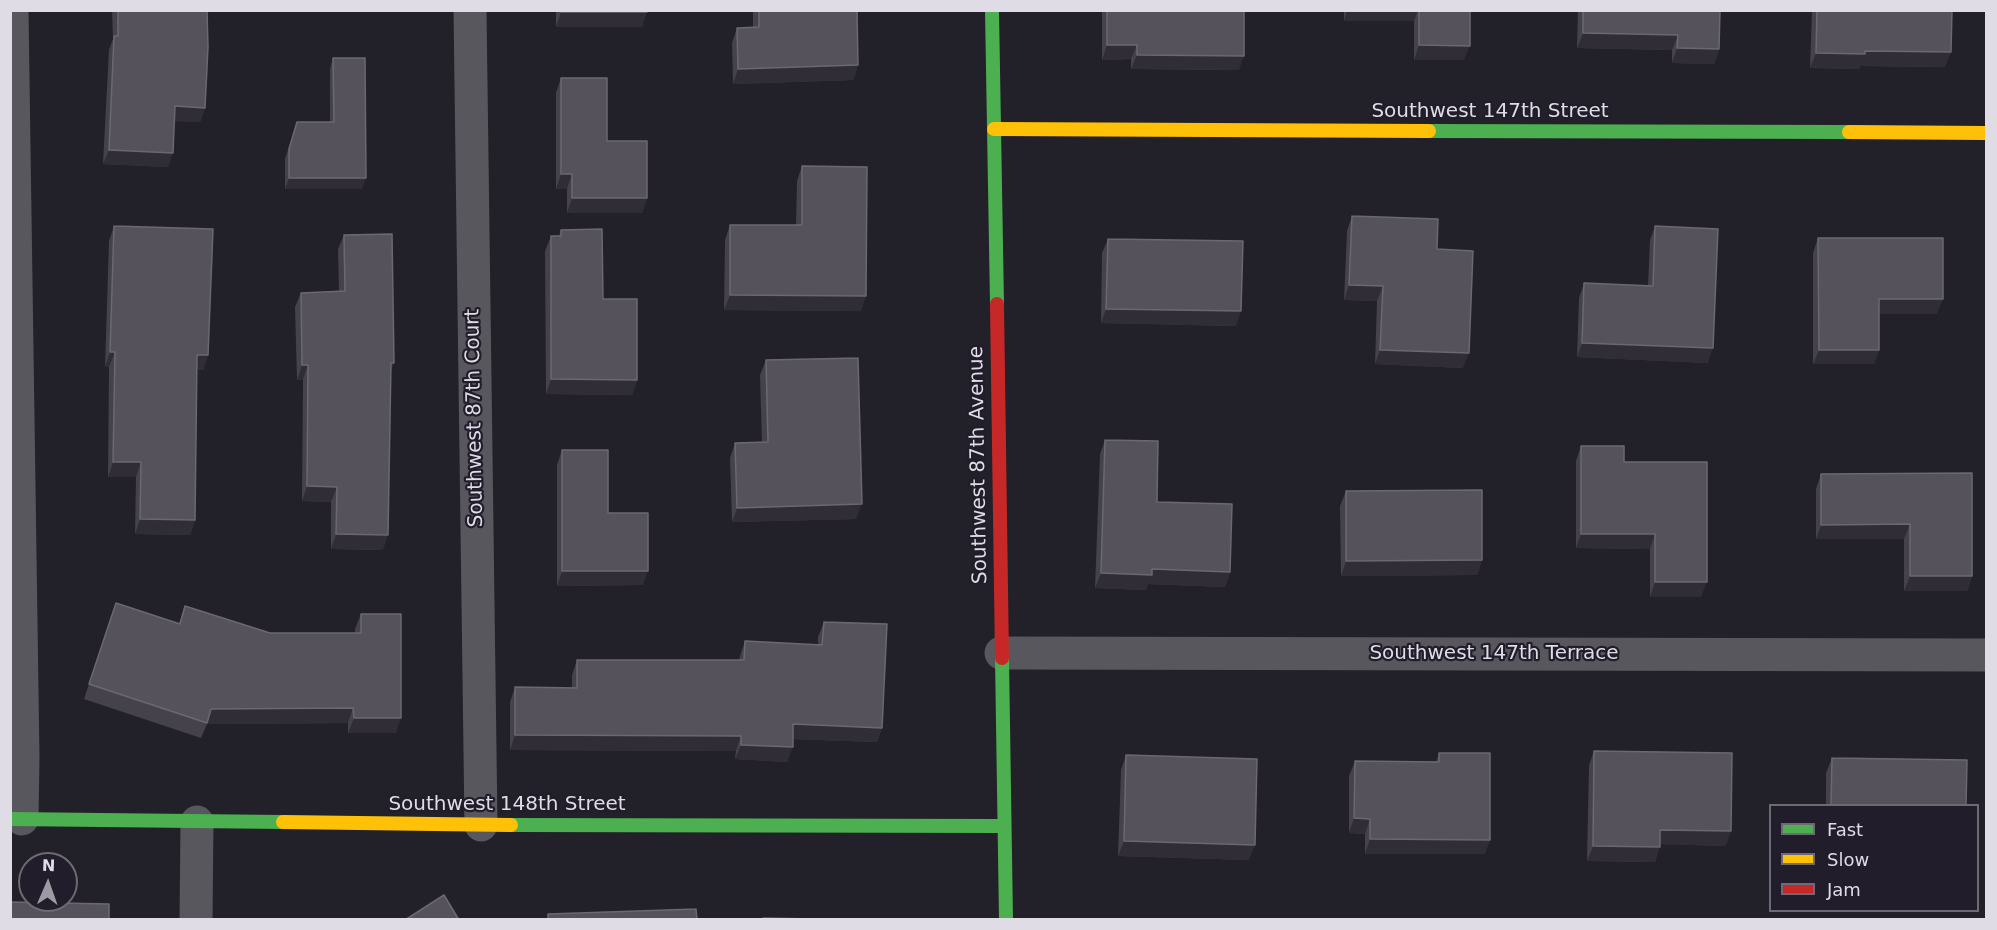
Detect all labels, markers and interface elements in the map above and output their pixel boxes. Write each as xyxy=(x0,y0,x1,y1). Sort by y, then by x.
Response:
street label: Southwest 147th Street xyxy=(1371,100,1609,124)
street label: Southwest 87th Court xyxy=(461,308,489,528)
street label: Southwest 87th Avenue xyxy=(965,346,993,584)
street label: Southwest 147th Terrace xyxy=(1369,642,1619,666)
street label: Southwest 148th Street xyxy=(388,793,626,817)
legend xyxy=(1769,804,1979,912)
text: Fast xyxy=(1827,819,1863,840)
text: Slow xyxy=(1827,849,1869,870)
north arrow xyxy=(18,852,78,912)
text: N xyxy=(42,856,56,875)
text: Jam xyxy=(1827,879,1861,900)

